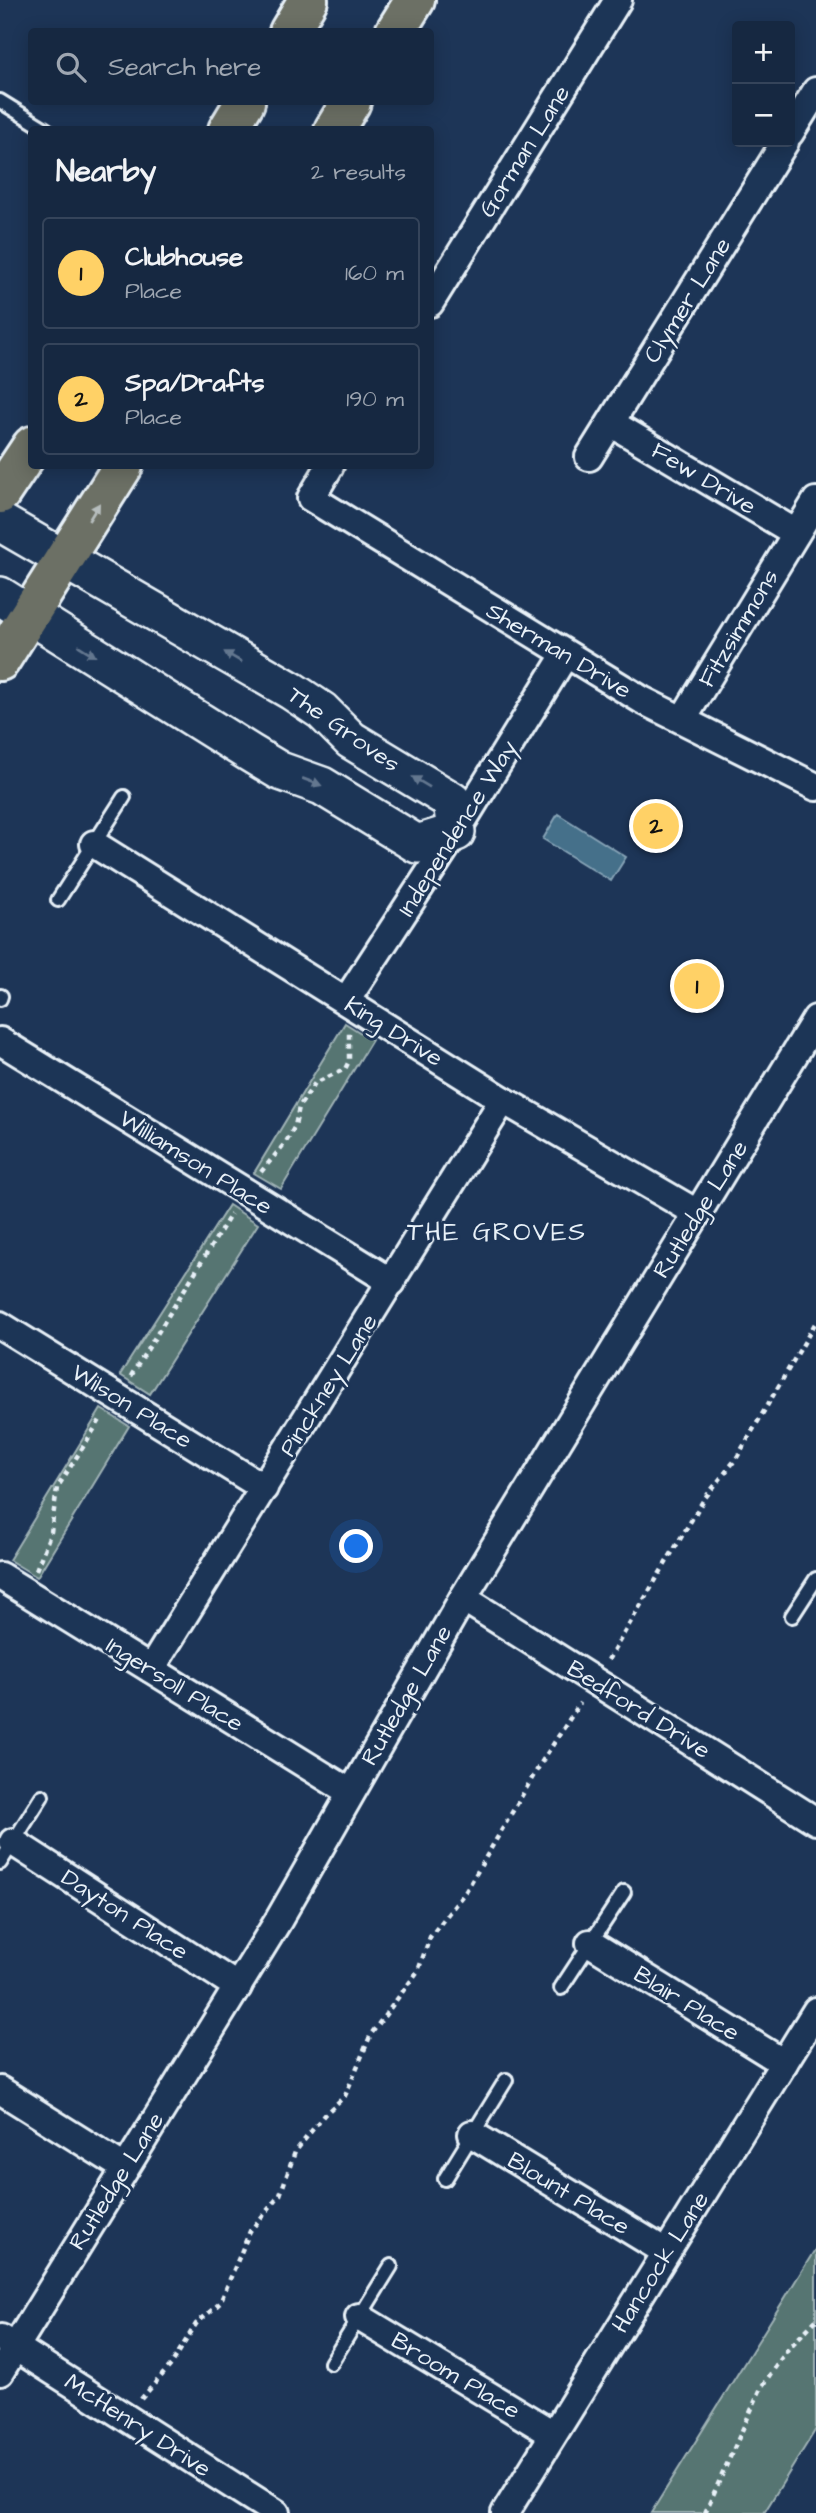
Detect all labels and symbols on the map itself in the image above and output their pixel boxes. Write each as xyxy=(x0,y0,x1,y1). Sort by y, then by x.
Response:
street label: Gorman Lane xyxy=(471,79,579,224)
street label: Clymer Lane xyxy=(636,231,741,370)
street label: Few Drive xyxy=(645,434,762,523)
one-way arrow xyxy=(87,502,100,522)
street label: Fitzsimmons xyxy=(690,563,788,694)
street label: Sherman Drive xyxy=(479,594,637,708)
one-way arrow xyxy=(77,645,96,658)
one-way arrow xyxy=(224,650,243,663)
street label: The Groves xyxy=(280,679,407,781)
street label: Independence Way xyxy=(390,734,527,924)
one-way arrow xyxy=(411,775,430,788)
one-way arrow xyxy=(301,777,322,788)
pin: 2 xyxy=(633,800,679,852)
pin: 1 xyxy=(674,960,720,1012)
street label: King Drive xyxy=(337,988,449,1076)
street label: Williamson Place xyxy=(112,1102,279,1224)
street label: Rutledge Lane xyxy=(645,1134,758,1286)
district label: THE GROVES xyxy=(407,1214,587,1250)
street label: Pinckney Lane xyxy=(271,1308,387,1464)
street label: Wilson Place xyxy=(65,1356,198,1457)
your location xyxy=(339,1529,373,1563)
street label: Rutledge Lane xyxy=(353,1619,462,1772)
street label: Ingersoll Place xyxy=(99,1629,250,1742)
street label: Bedford Drive xyxy=(560,1652,717,1767)
street label: Dayton Place xyxy=(54,1861,195,1969)
street label: Blair Place xyxy=(627,1958,746,2050)
street label: Rutledge Lane xyxy=(61,2106,174,2258)
street label: Blount Place xyxy=(501,2144,636,2244)
street label: Hancock Lane xyxy=(604,2185,718,2340)
street label: Broom Place xyxy=(385,2324,526,2428)
street label: McHenry Drive xyxy=(57,2366,217,2487)

